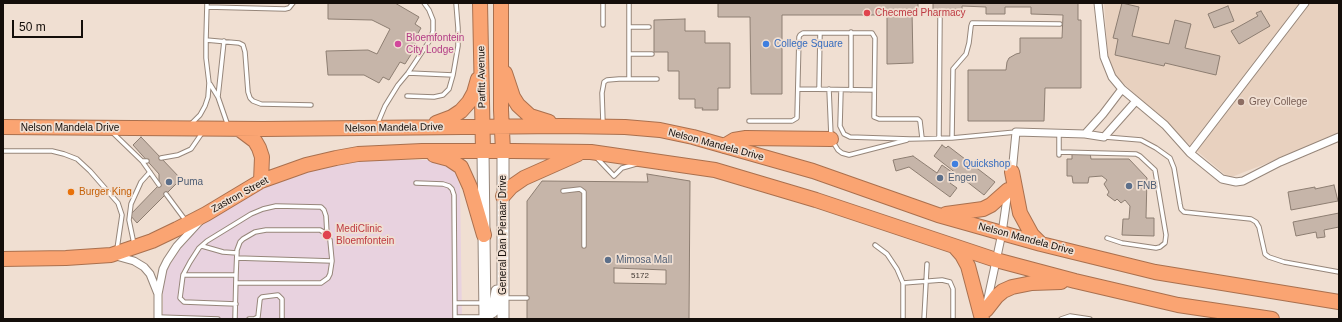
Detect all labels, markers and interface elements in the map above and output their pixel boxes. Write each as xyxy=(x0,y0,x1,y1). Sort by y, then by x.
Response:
place label: Checmed Pharmacy xyxy=(875,7,966,19)
marker: Checmed Pharmacy xyxy=(862,8,872,18)
scale bar xyxy=(14,12,85,38)
text: 50 m xyxy=(19,20,46,34)
place label: Bloemfontein City Lodge xyxy=(406,32,464,56)
place label: College Square xyxy=(774,38,843,50)
marker: Bloemfontein City Lodge xyxy=(393,39,403,49)
marker: College Square xyxy=(761,39,771,49)
street label: Parfitt Avenue xyxy=(475,46,489,108)
place label: Grey College xyxy=(1249,96,1307,108)
marker: Grey College xyxy=(1236,97,1246,107)
street label: Nelson Mandela Drive xyxy=(345,121,443,135)
street label: Nelson Mandela Drive xyxy=(21,122,119,134)
street label: Nelson Mandela Drive xyxy=(667,126,765,164)
place label: Quickshop xyxy=(963,158,1010,170)
marker: Quickshop xyxy=(950,159,960,169)
place label: Engen xyxy=(948,172,977,184)
marker: Engen xyxy=(935,173,945,183)
street label: Zastron Street xyxy=(209,174,271,216)
street label: General Dan Pienaar Drive xyxy=(497,175,509,295)
place label: Puma xyxy=(177,176,203,188)
marker: Puma xyxy=(164,177,174,187)
place label: FNB xyxy=(1137,180,1157,192)
marker: FNB xyxy=(1124,181,1134,191)
place label: Burger King xyxy=(79,186,132,198)
marker: Burger King xyxy=(66,187,76,197)
street label: Nelson Mandela Drive xyxy=(977,220,1075,258)
place label: MediClinic Bloemfontein xyxy=(336,223,394,246)
marker: MediClinic Bloemfontein xyxy=(321,229,333,241)
place label: Mimosa Mall xyxy=(616,254,672,266)
marker: Mimosa Mall xyxy=(603,255,613,265)
house number: 5172 xyxy=(631,271,649,281)

